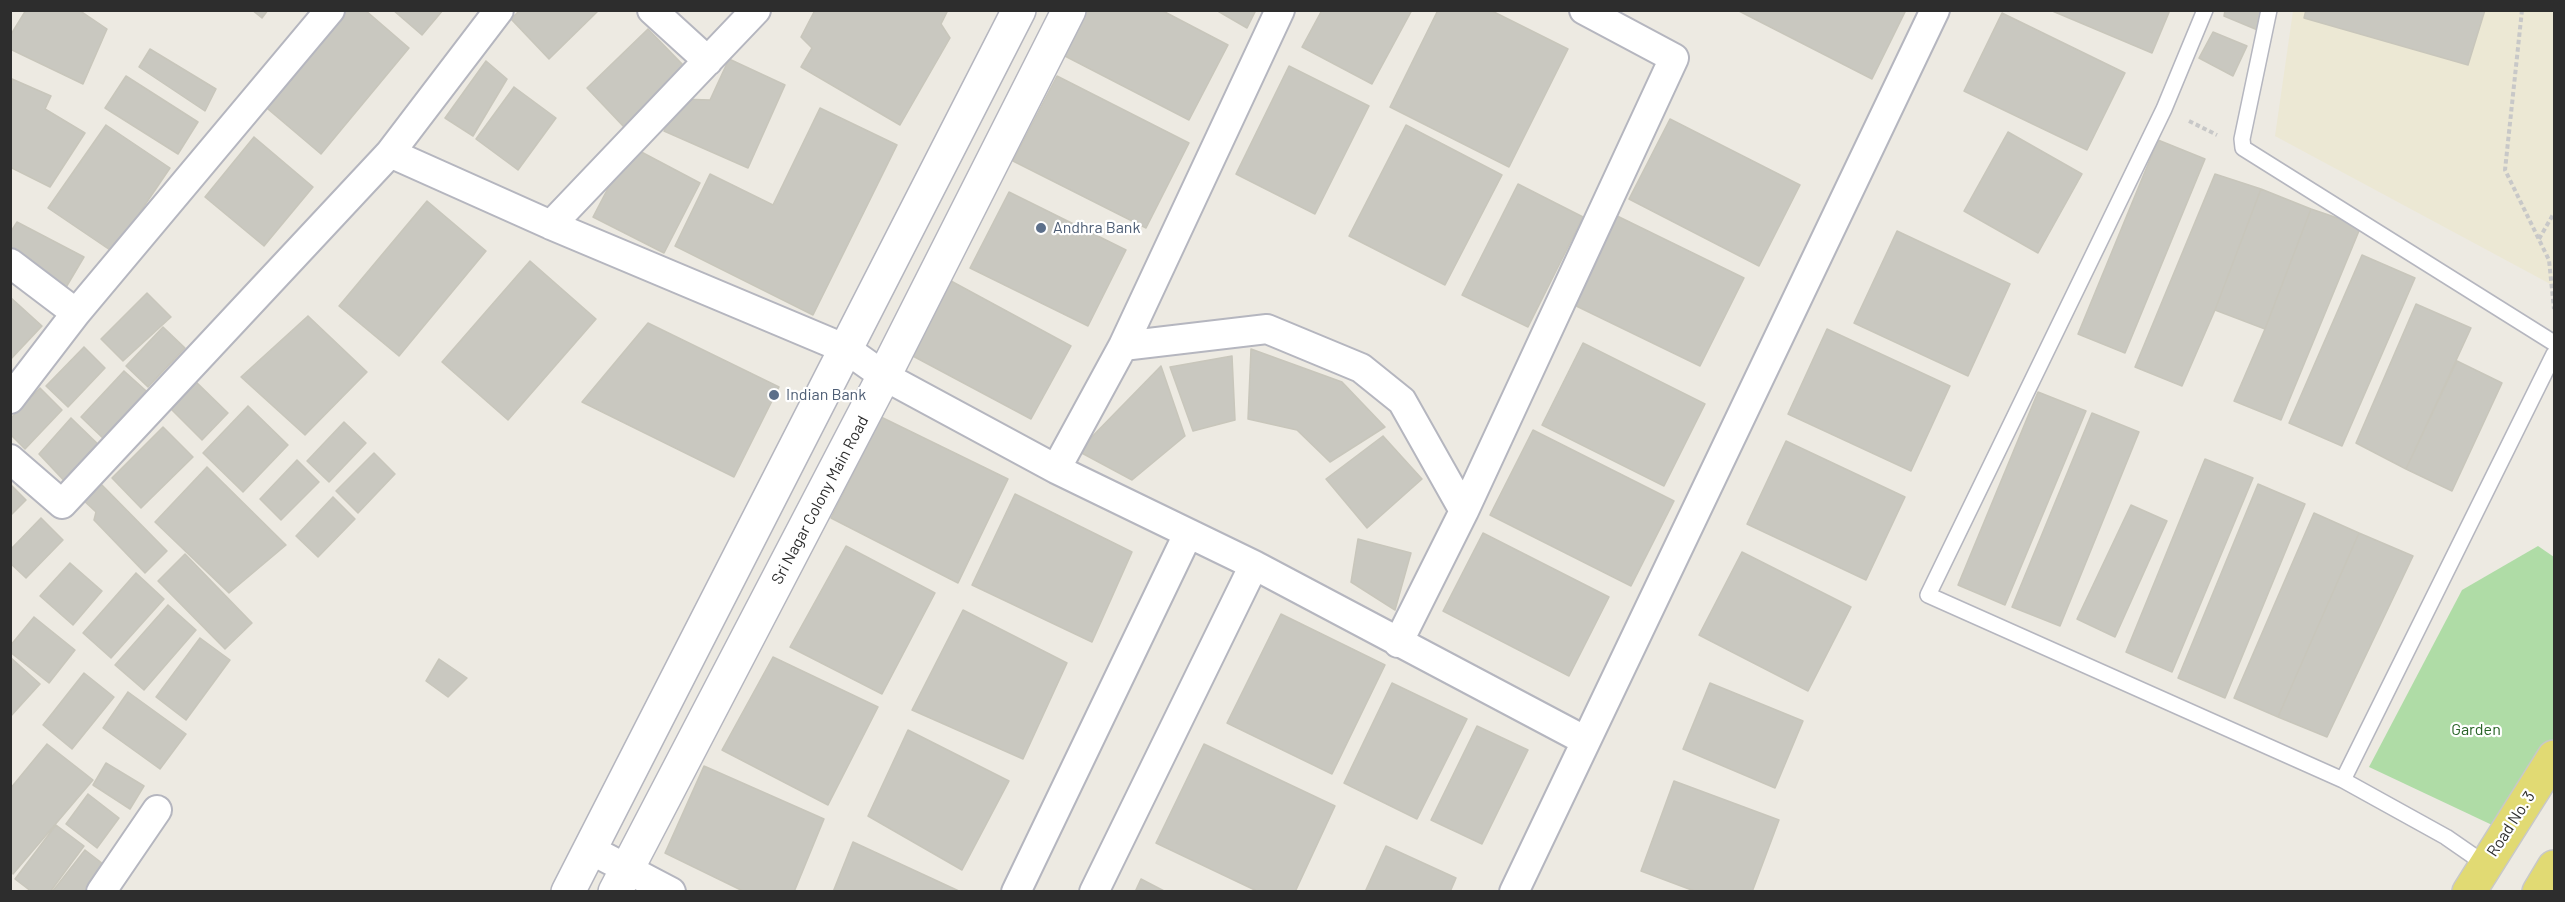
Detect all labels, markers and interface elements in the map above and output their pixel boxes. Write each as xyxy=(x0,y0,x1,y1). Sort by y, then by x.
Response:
place label: Andhra Bank xyxy=(1053,218,1140,238)
marker: Andhra Bank xyxy=(1034,221,1048,235)
place label: Indian Bank xyxy=(786,385,866,405)
marker: Indian Bank xyxy=(767,388,781,402)
street label: Sri Nagar Colony Main Road xyxy=(767,413,873,587)
park label: Garden xyxy=(2451,720,2501,740)
street label: Road No. 3 xyxy=(2483,788,2539,860)

